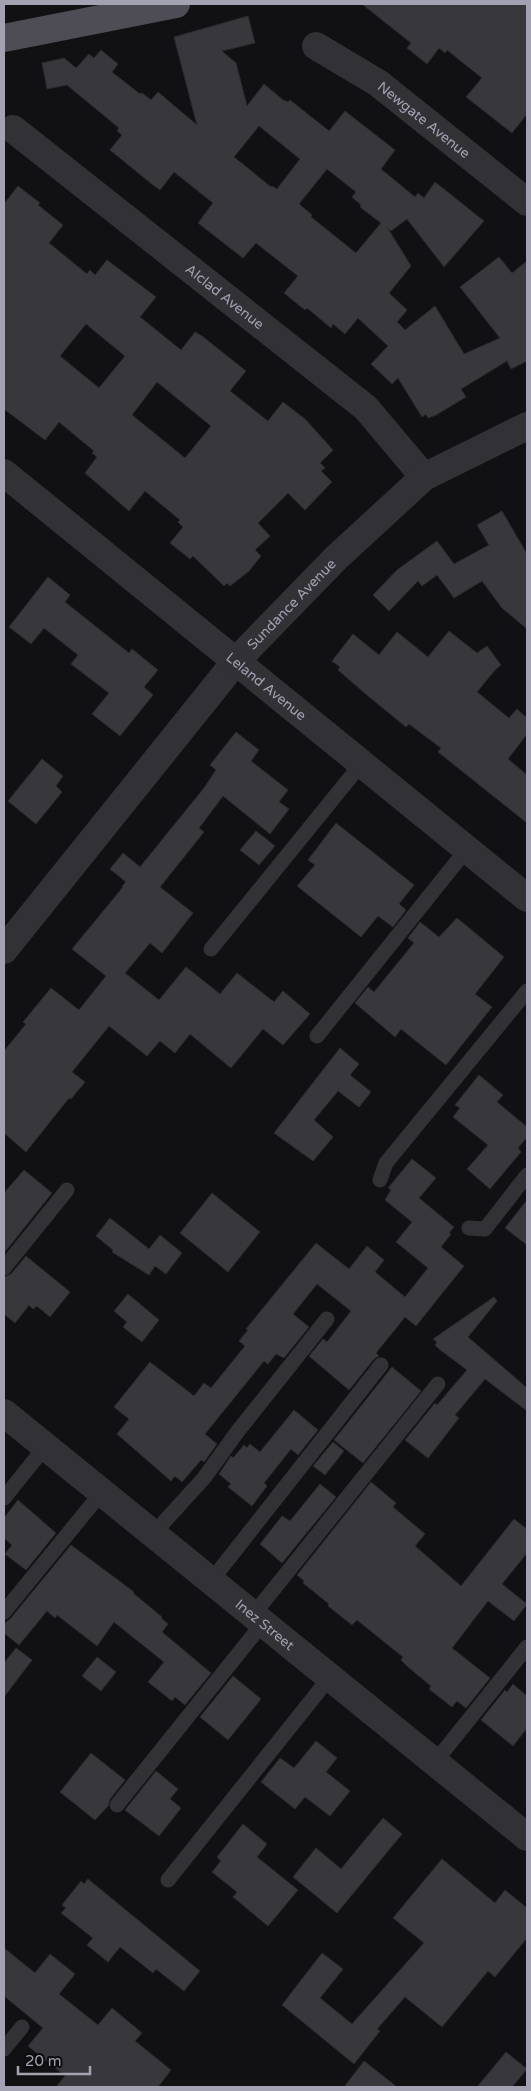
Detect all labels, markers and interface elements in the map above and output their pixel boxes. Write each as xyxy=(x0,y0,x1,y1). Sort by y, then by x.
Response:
street label: Newgate Avenue xyxy=(374,78,473,162)
street label: Alclad Avenue xyxy=(182,261,267,333)
street label: Sundance Avenue xyxy=(244,555,340,653)
street label: Leland Avenue xyxy=(222,649,310,724)
street label: Inez Street xyxy=(232,1596,298,1654)
scale bar xyxy=(18,2044,90,2076)
text: 20 m xyxy=(25,2052,62,2070)

